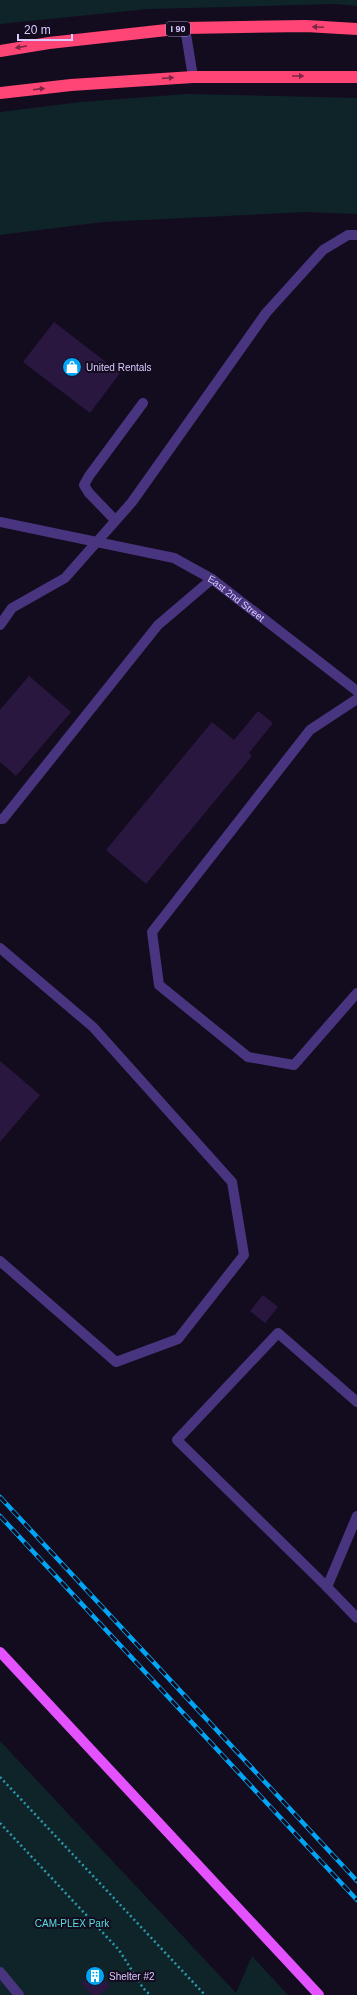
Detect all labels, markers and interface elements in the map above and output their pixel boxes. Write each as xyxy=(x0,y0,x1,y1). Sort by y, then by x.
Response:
scale bar xyxy=(18,16,72,42)
road number: I 90 xyxy=(166,22,190,36)
text: 20 m xyxy=(24,23,51,37)
one-way arrow xyxy=(312,23,324,30)
one-way arrow xyxy=(15,44,27,50)
one-way arrow xyxy=(292,73,305,79)
one-way arrow xyxy=(162,75,174,82)
one-way arrow xyxy=(33,85,45,92)
shop icon: United Rentals xyxy=(61,356,83,378)
place label: United Rentals xyxy=(86,362,152,373)
street label: East 2nd Street xyxy=(206,572,267,623)
park label: CAM-PLEX Park xyxy=(35,1918,110,1929)
building icon: Shelter #2 xyxy=(84,1965,106,1987)
place label: Shelter #2 xyxy=(109,1971,155,1982)

